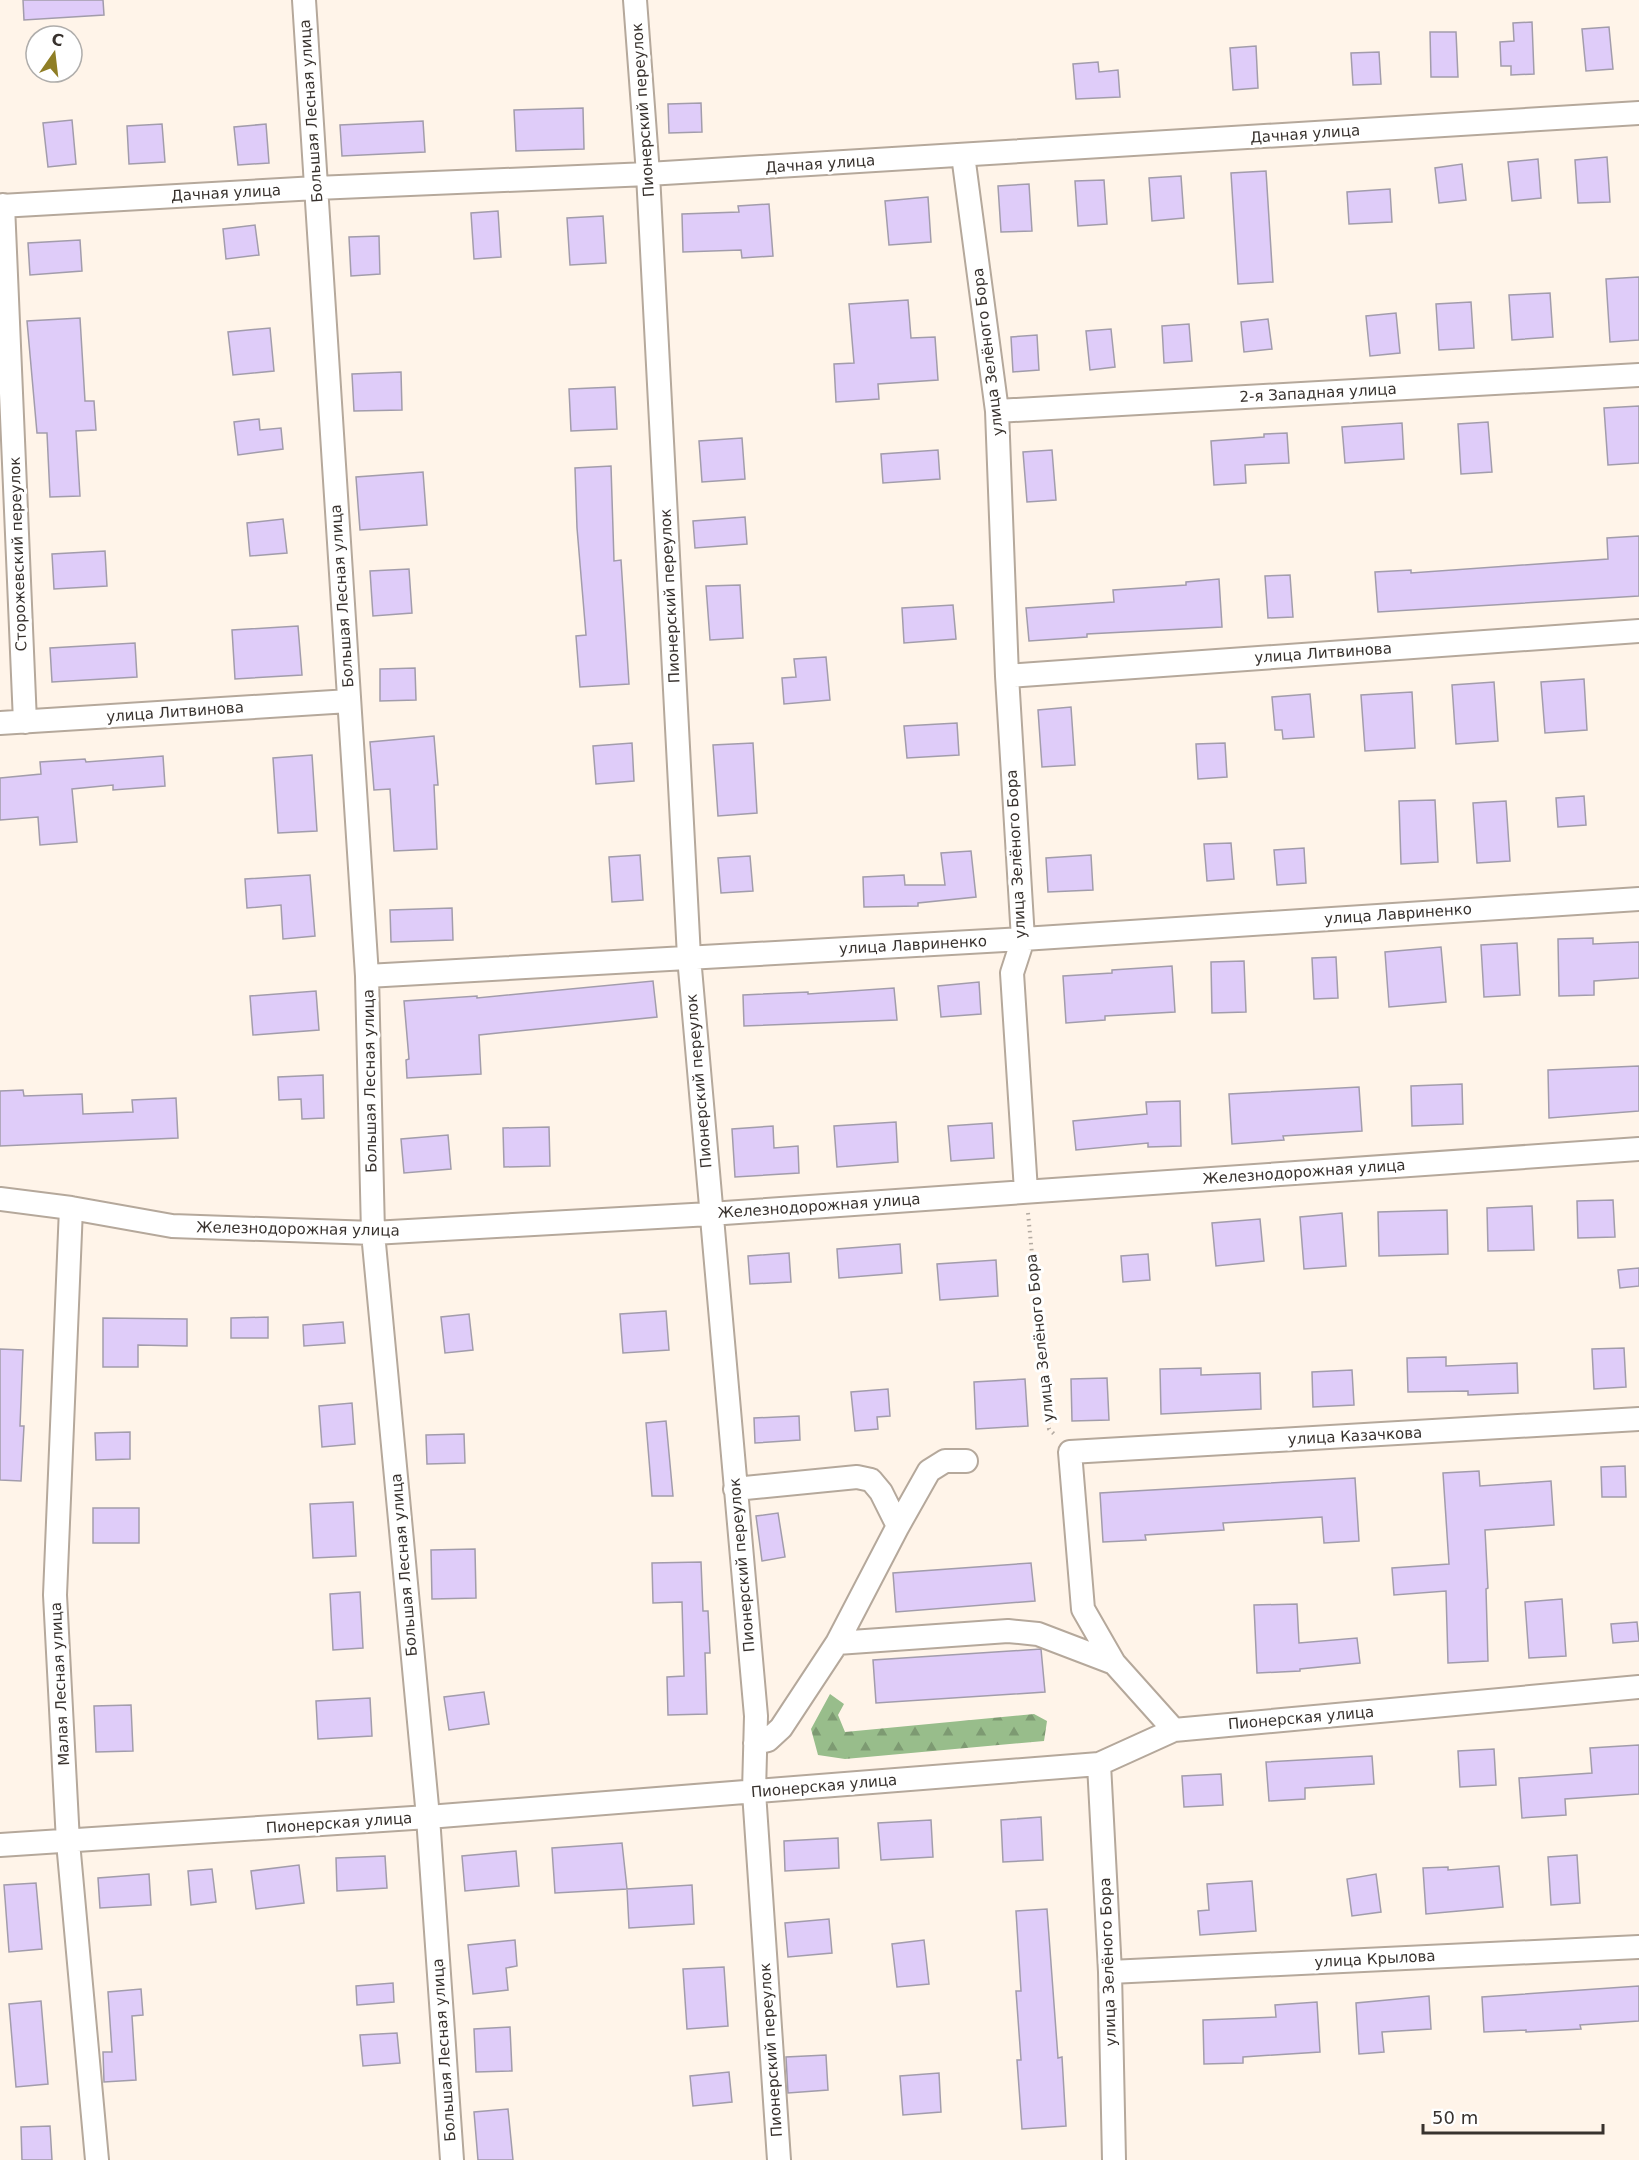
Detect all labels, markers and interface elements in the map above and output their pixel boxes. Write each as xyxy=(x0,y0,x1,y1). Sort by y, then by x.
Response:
street label: Большая Лесная улица xyxy=(296,19,326,203)
street label: Пионерский переулок xyxy=(628,22,658,198)
north arrow xyxy=(24,24,84,84)
text: С xyxy=(50,29,66,51)
street label: Дачная улица xyxy=(1249,121,1361,147)
street label: Дачная улица xyxy=(764,151,876,177)
street label: Дачная улица xyxy=(171,181,281,205)
street label: улица Зелёного Бора xyxy=(969,267,1007,437)
street label: 2-я Западная улица xyxy=(1239,380,1397,406)
street label: Сторожевский переулок xyxy=(6,456,30,652)
street label: Большая Лесная улица xyxy=(327,504,357,688)
street label: Пионерский переулок xyxy=(656,508,684,684)
street label: улица Литвинова xyxy=(1254,639,1392,667)
street label: улица Литвинова xyxy=(106,698,244,726)
street label: улица Зелёного Бора xyxy=(1003,769,1029,939)
street label: улица Лавриненко xyxy=(1324,900,1472,928)
street label: улица Лавриненко xyxy=(839,932,987,958)
street label: Большая Лесная улица xyxy=(359,989,381,1173)
street label: Пионерский переулок xyxy=(682,993,716,1169)
street label: Железнодорожная улица xyxy=(1202,1156,1406,1188)
street label: Железнодорожная улица xyxy=(717,1190,921,1222)
street label: Железнодорожная улица xyxy=(196,1218,400,1240)
street label: улица Зелёного Бора xyxy=(1022,1253,1058,1423)
street label: улица Казачкова xyxy=(1287,1423,1423,1449)
street label: Большая Лесная улица xyxy=(387,1473,421,1657)
street label: Пионерский переулок xyxy=(725,1477,759,1653)
street label: Малая Лесная улица xyxy=(47,1602,73,1766)
street label: Пионерская улица xyxy=(1227,1703,1375,1733)
street label: Пионерская улица xyxy=(750,1771,898,1801)
street label: Пионерская улица xyxy=(265,1809,413,1837)
street label: улица Зелёного Бора xyxy=(1096,1877,1120,2047)
street label: улица Крылова xyxy=(1314,1947,1436,1971)
street label: Большая Лесная улица xyxy=(429,1958,459,2142)
street label: Пионерский переулок xyxy=(756,1962,786,2138)
scale bar xyxy=(1423,2097,1603,2135)
text: 50 m xyxy=(1432,2107,1478,2128)

